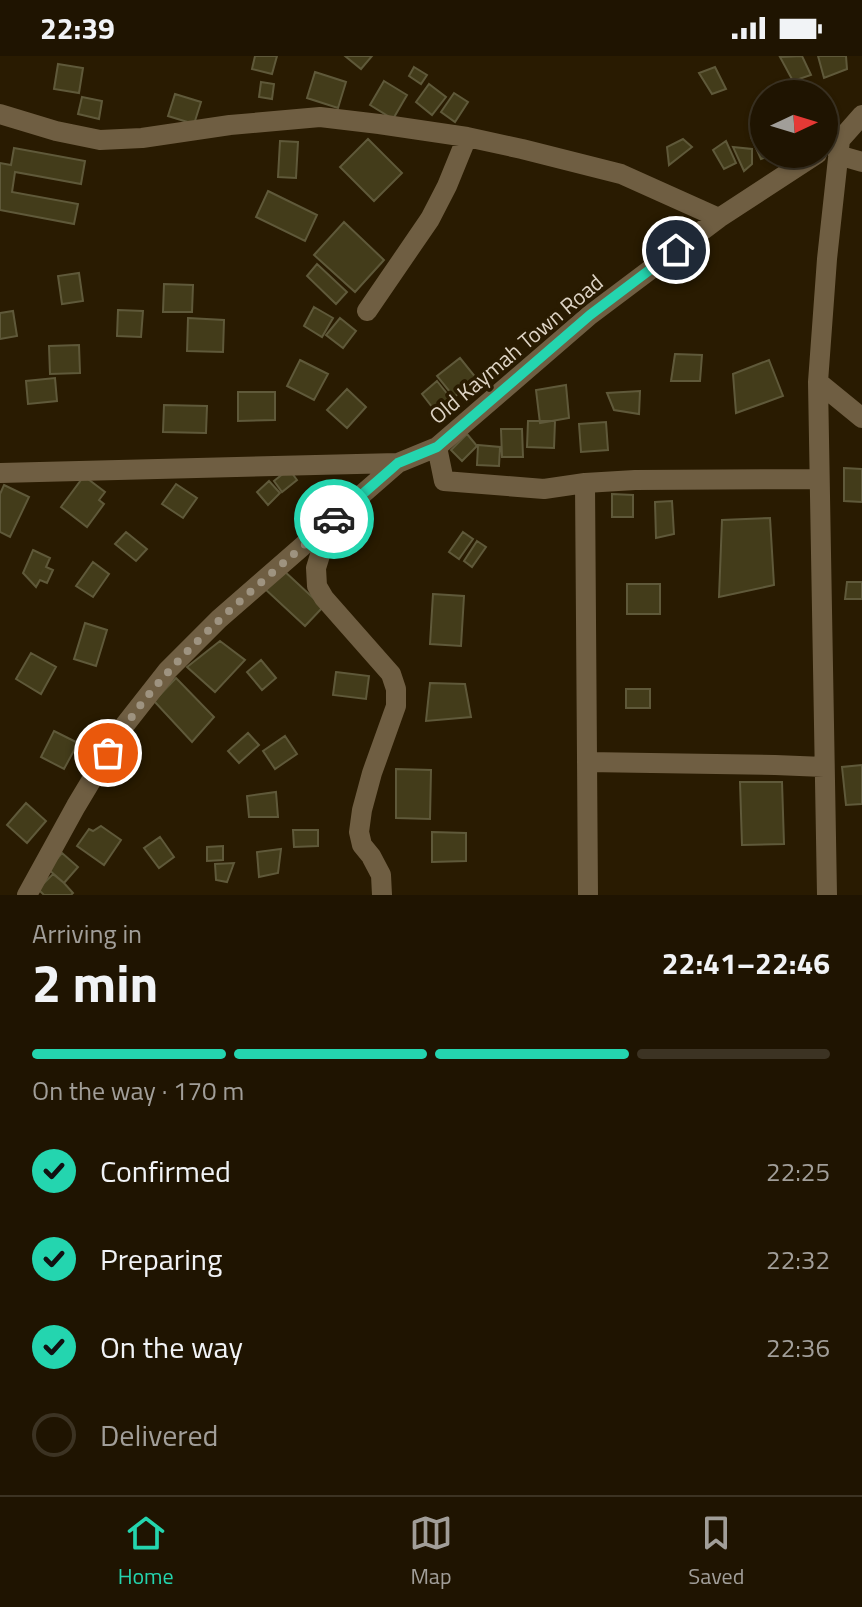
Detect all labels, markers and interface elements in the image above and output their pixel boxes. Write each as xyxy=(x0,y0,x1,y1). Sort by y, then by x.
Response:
text: 22:39 xyxy=(40,5,115,51)
north arrow xyxy=(750,80,838,168)
map controls xyxy=(750,80,838,168)
pin xyxy=(642,216,710,284)
icon: home xyxy=(654,228,698,272)
street label: Old Kaymah Town Road xyxy=(421,266,611,432)
courier xyxy=(294,479,374,559)
icon: car xyxy=(312,497,356,541)
pin xyxy=(74,719,142,787)
icon: bag xyxy=(86,731,130,775)
text: Arriving in xyxy=(32,914,142,953)
text: 22:41–22:46 xyxy=(662,940,830,986)
text: 2 min xyxy=(32,943,158,1022)
text: On the way · 170 m xyxy=(32,1071,244,1110)
text: Confirmed xyxy=(100,1148,231,1194)
icon: check xyxy=(32,1149,76,1193)
text: 22:25 xyxy=(766,1152,830,1191)
text: Preparing xyxy=(100,1236,222,1282)
icon: check xyxy=(32,1237,76,1281)
text: 22:32 xyxy=(766,1240,830,1279)
text: On the way xyxy=(100,1324,243,1370)
icon: check xyxy=(32,1325,76,1369)
text: 22:36 xyxy=(766,1328,830,1367)
text: Delivered xyxy=(100,1412,218,1458)
tab: Home xyxy=(118,1511,174,1593)
tab: Map xyxy=(409,1511,453,1593)
tab: Saved xyxy=(688,1511,744,1593)

